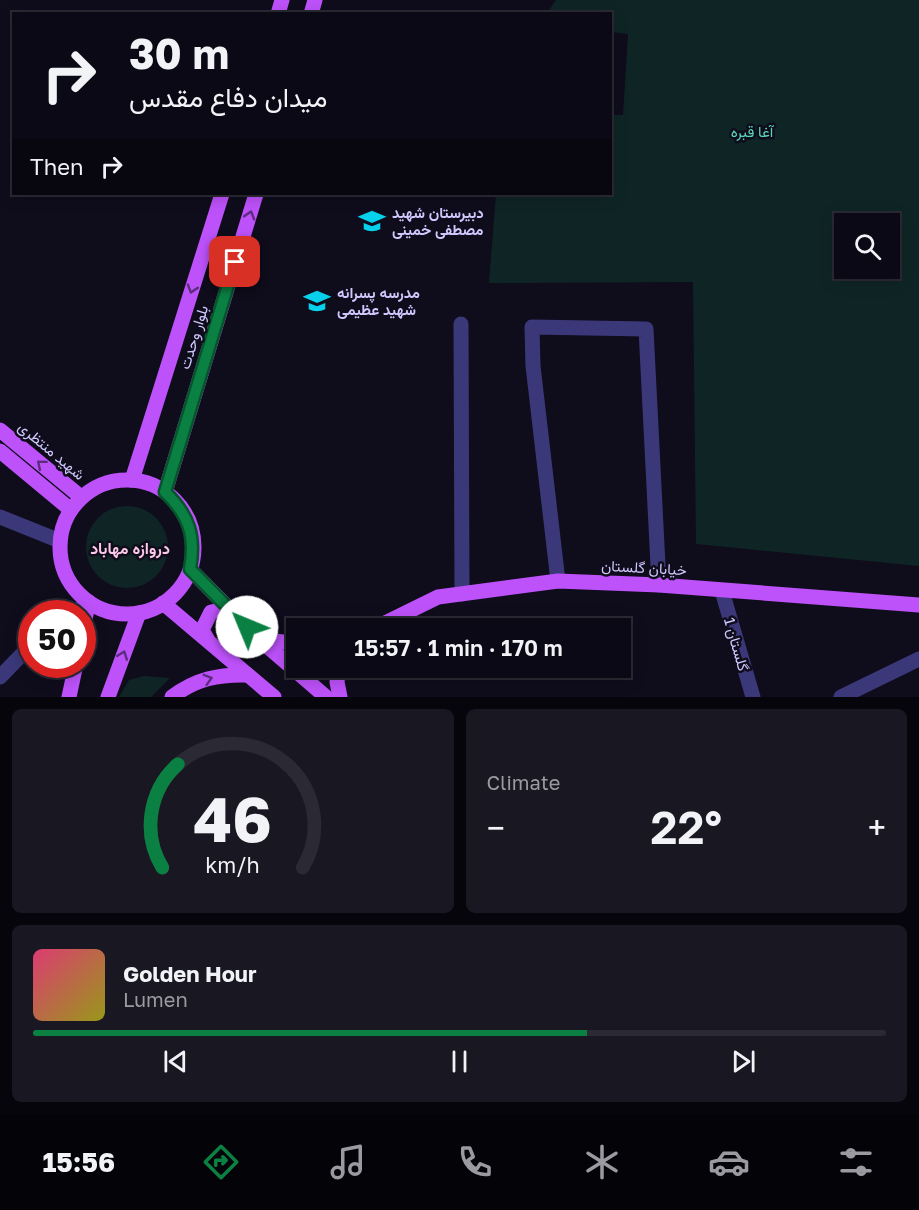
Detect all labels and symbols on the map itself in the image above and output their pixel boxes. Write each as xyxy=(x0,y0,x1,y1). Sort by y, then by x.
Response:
park label: آغا قبره xyxy=(731,122,775,141)
place label: دبیرستان شهید مصطفی خمینی xyxy=(392,203,484,239)
school or university icon: دبیرستان شهید مصطفی خمینی xyxy=(357,206,387,236)
one-way arrow xyxy=(242,210,255,221)
pin xyxy=(209,236,260,287)
one-way arrow xyxy=(187,283,199,294)
place label: مدرسه پسرانه شهید عظیمی xyxy=(337,283,420,319)
school or university icon: مدرسه پسرانه شهید عظیمی xyxy=(302,286,332,316)
street label: بلوار وحدت xyxy=(175,303,212,372)
street label: شهید منتظری xyxy=(14,417,89,485)
one-way arrow xyxy=(37,460,48,471)
district label: دروازه مهاباد xyxy=(90,538,170,559)
street label: خیابان گلستان xyxy=(601,556,687,579)
position arrow xyxy=(215,595,279,659)
speed limit sign: 50 xyxy=(18,600,96,678)
street label: گلستان 1 xyxy=(720,615,753,673)
one-way arrow xyxy=(116,650,128,661)
one-way arrow xyxy=(202,674,213,686)

